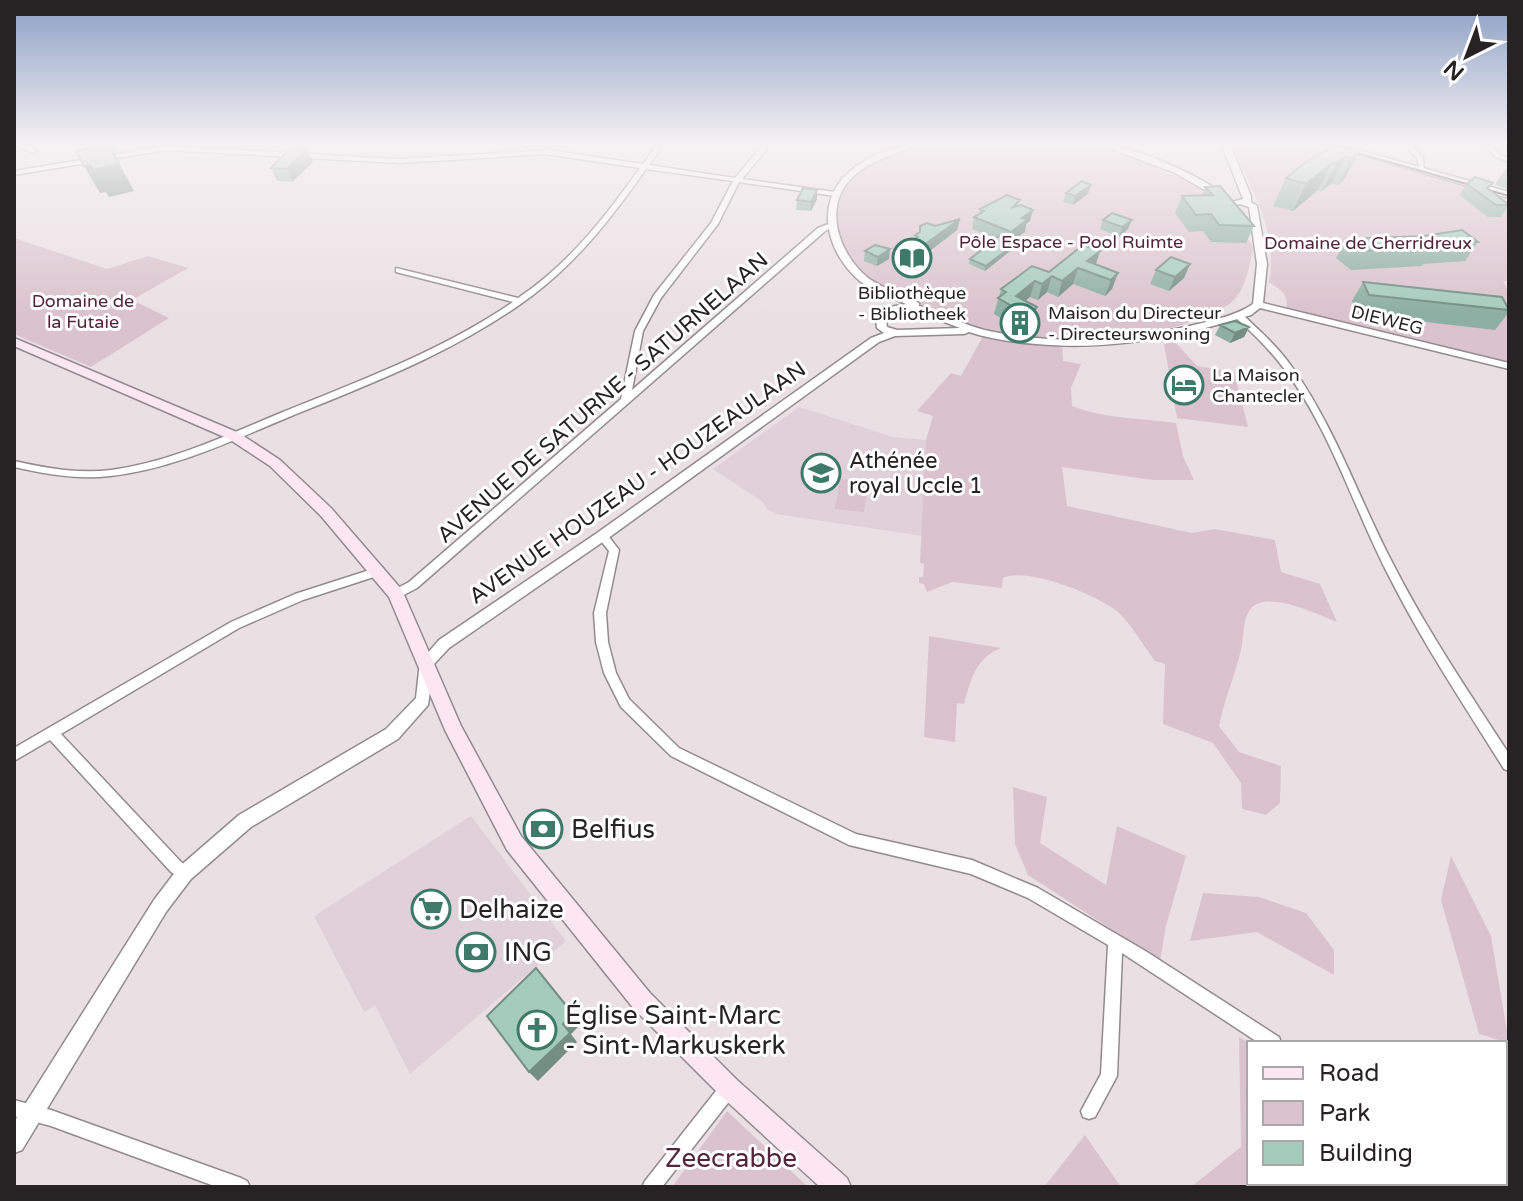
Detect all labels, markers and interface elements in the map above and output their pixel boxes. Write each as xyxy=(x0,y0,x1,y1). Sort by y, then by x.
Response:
north arrow xyxy=(1427,16,1507,96)
text: N xyxy=(1439,55,1470,86)
park label: Pôle Espace - Pool Ruimte xyxy=(959,231,1183,253)
park label: Domaine de Cherridreux xyxy=(1264,232,1472,254)
library icon: Bibliothèque - Bibliotheek xyxy=(891,237,933,279)
street label: AVENUE DE SATURNE - SATURNELAAN xyxy=(432,247,773,549)
place label: Bibliothèque - Bibliotheek xyxy=(858,282,966,325)
park label: Domaine de la Futaie xyxy=(32,290,134,333)
street label: DIEWEG xyxy=(1349,300,1425,340)
building icon: Maison du Directeur - Directeurswoning xyxy=(999,302,1041,344)
place label: Maison du Directeur - Directeurswoning xyxy=(1048,302,1221,345)
street label: AVENUE HOUZEAU - HOUZEAULAAN xyxy=(464,356,811,610)
hotel icon: La Maison Chantecler xyxy=(1163,364,1205,406)
place label: La Maison Chantecler xyxy=(1212,364,1305,407)
place label: Athénée royal Uccle 1 xyxy=(849,448,983,499)
school or university icon: Athénée royal Uccle 1 xyxy=(800,452,842,494)
bank icon: Belfius xyxy=(522,808,564,850)
place label: Belfius xyxy=(571,814,655,845)
supermarket icon: Delhaize xyxy=(410,888,452,930)
place label: Delhaize xyxy=(459,894,564,925)
bank icon: ING xyxy=(455,931,497,973)
place label: ING xyxy=(504,937,552,968)
place label: Église Saint-Marc - Sint-Markuskerk xyxy=(565,1000,786,1061)
church icon: Église Saint-Marc - Sint-Markuskerk xyxy=(516,1009,558,1051)
legend xyxy=(1247,1041,1507,1185)
text: Road xyxy=(1319,1059,1379,1088)
text: Park xyxy=(1319,1099,1370,1128)
text: Building xyxy=(1319,1139,1413,1168)
park label: Zeecrabbe xyxy=(665,1143,797,1174)

